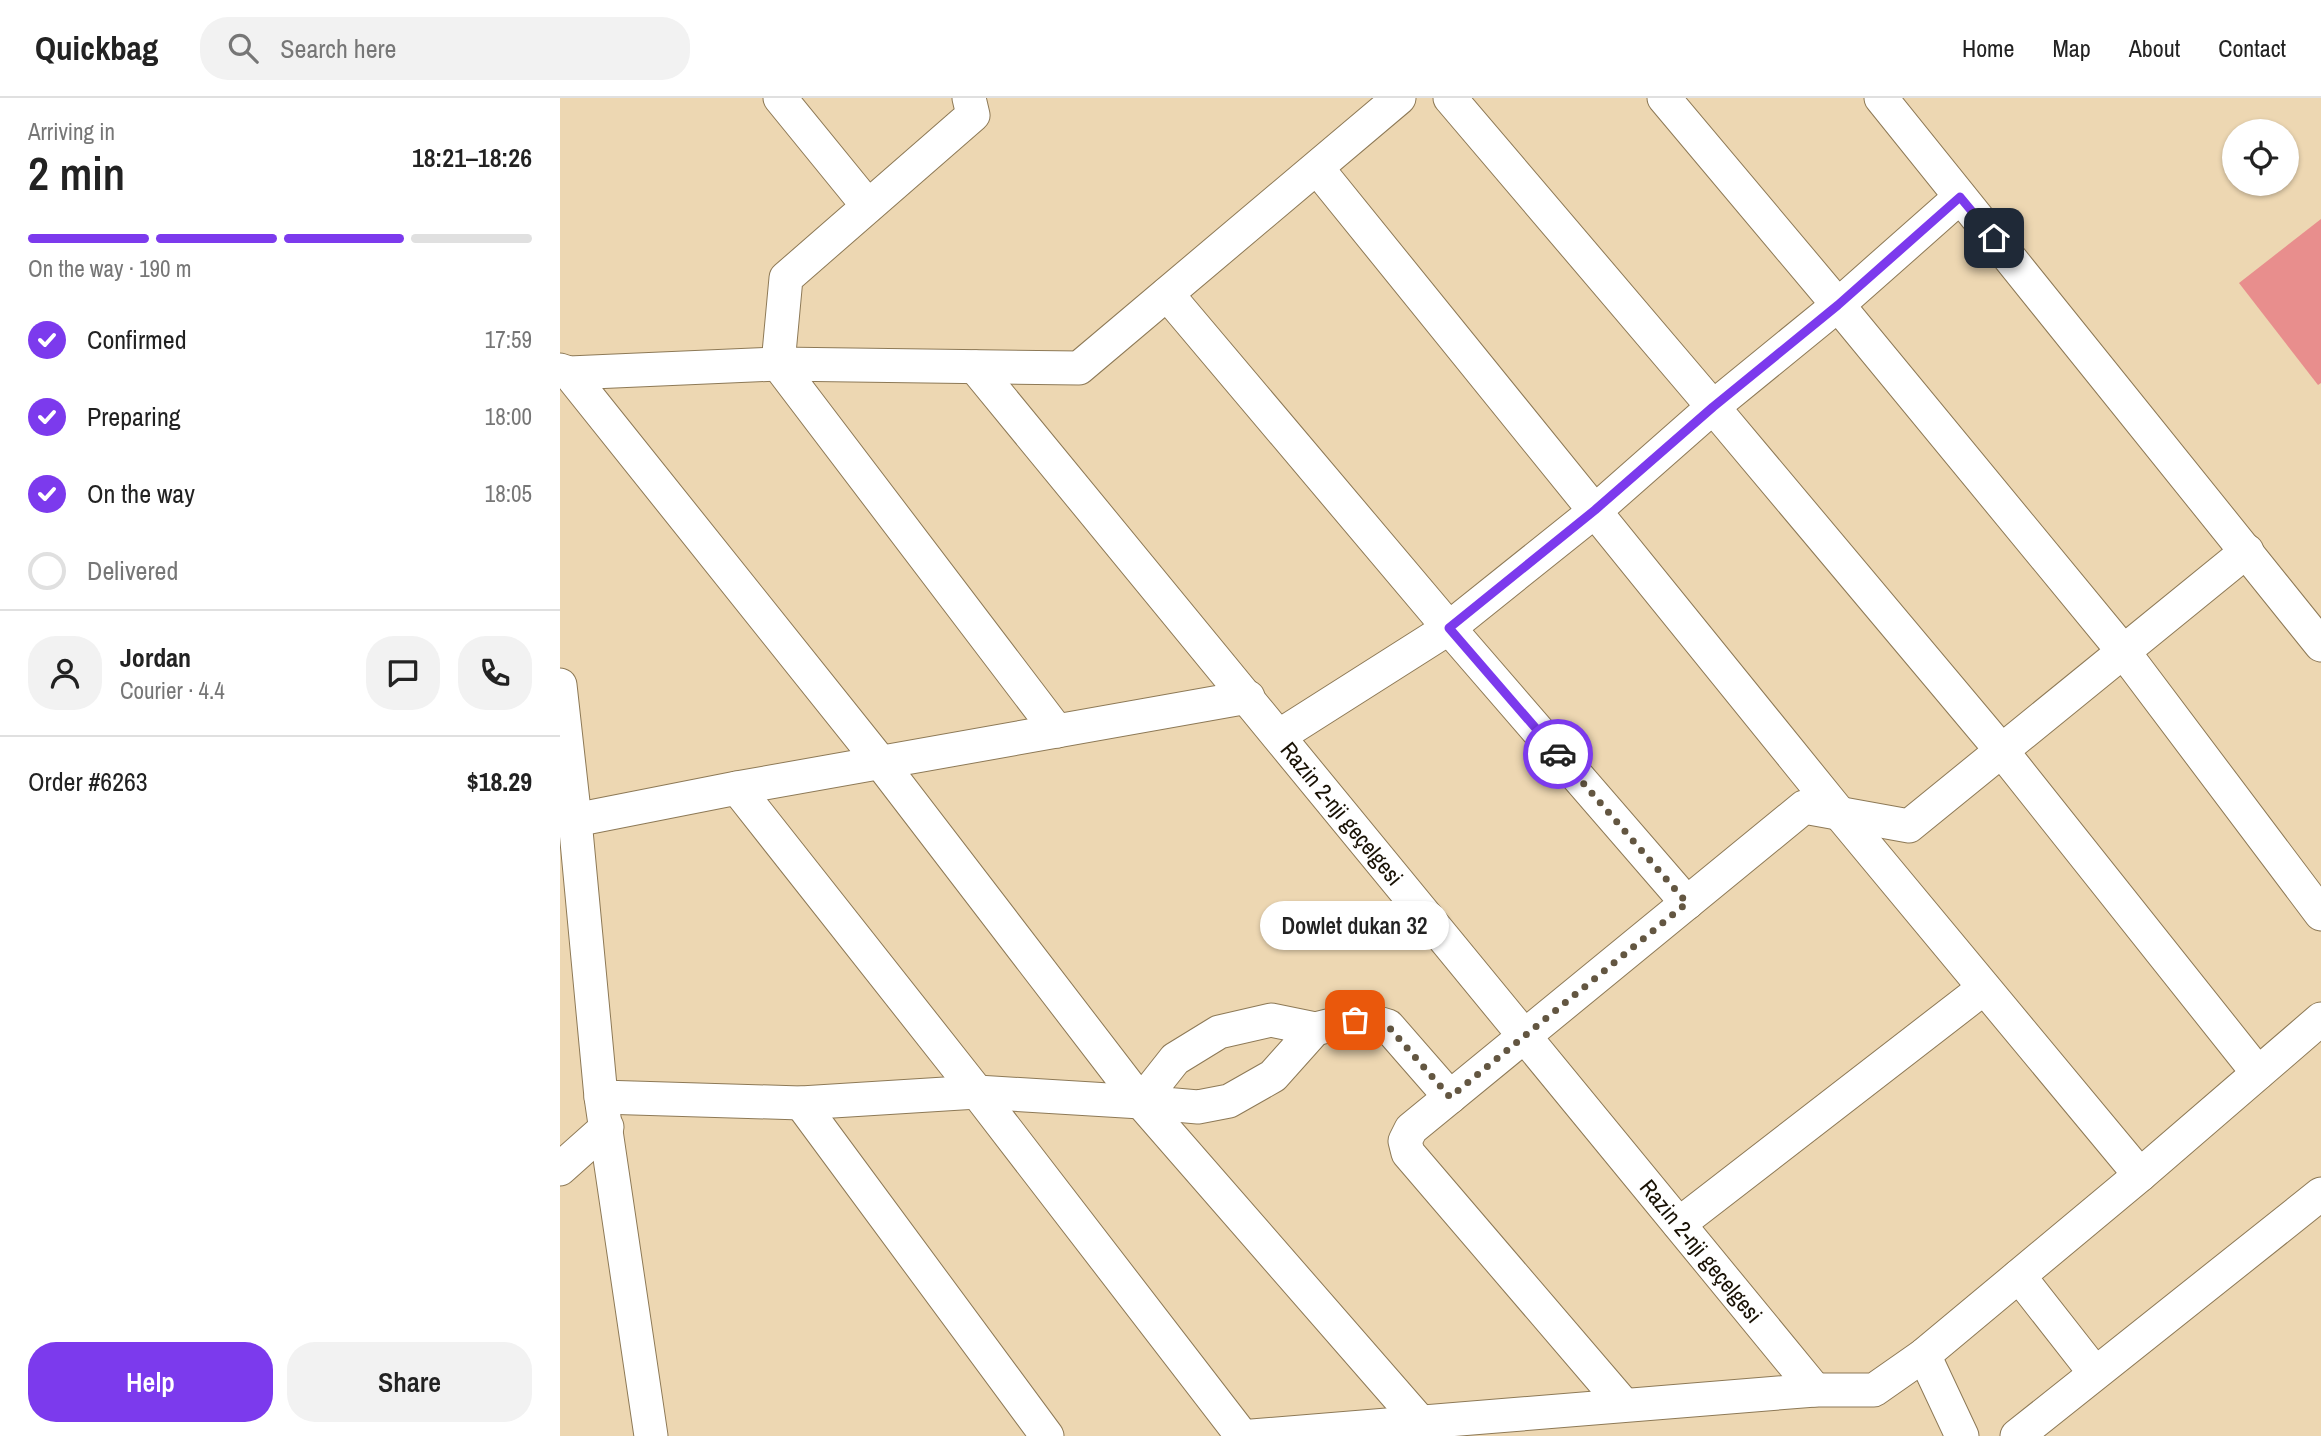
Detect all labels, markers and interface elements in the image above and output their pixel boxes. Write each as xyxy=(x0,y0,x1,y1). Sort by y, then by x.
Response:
search box xyxy=(200,17,690,80)
text: Quickbag xyxy=(35,26,158,70)
icon: search xyxy=(224,29,262,67)
text: Search here xyxy=(280,31,396,66)
text: Home xyxy=(1962,32,2014,64)
text: Map xyxy=(2052,32,2091,64)
text: About xyxy=(2129,32,2180,64)
text: Contact xyxy=(2218,32,2286,64)
text: Arriving in xyxy=(28,116,115,147)
map controls xyxy=(2222,119,2299,196)
button: locate xyxy=(2222,119,2299,196)
text: 18:21–18:26 xyxy=(412,140,532,175)
text: 2 min xyxy=(28,142,125,204)
pin xyxy=(1964,208,2024,268)
icon: home xyxy=(1975,219,2013,257)
text: On the way · 190 m xyxy=(28,253,192,284)
icon: check xyxy=(28,321,66,359)
text: Confirmed xyxy=(87,322,187,357)
text: 17:59 xyxy=(485,324,532,355)
icon: check xyxy=(28,398,66,436)
text: Preparing xyxy=(87,399,181,434)
text: 18:00 xyxy=(485,401,532,432)
icon: check xyxy=(28,475,66,513)
text: On the way xyxy=(87,476,195,511)
text: 18:05 xyxy=(485,478,532,509)
text: Delivered xyxy=(87,553,178,588)
button: person xyxy=(28,636,102,710)
button: chat xyxy=(366,636,440,710)
button: phone xyxy=(458,636,532,710)
text: Jordan xyxy=(120,640,191,675)
text: Courier · 4.4 xyxy=(120,675,225,706)
courier xyxy=(1523,719,1593,789)
street label: Razin 2-nji geçelgesi xyxy=(1274,735,1410,892)
icon: car xyxy=(1539,735,1577,773)
text: Order #6263 xyxy=(28,764,148,799)
text: $18.29 xyxy=(467,764,532,799)
callout: Dowlet dukan 32 xyxy=(1260,901,1450,950)
text: Dowlet dukan 32 xyxy=(1281,910,1428,941)
pin xyxy=(1325,990,1385,1050)
icon: bag xyxy=(1336,1001,1374,1039)
street label: Razin 2-nji geçelgesi xyxy=(1633,1172,1770,1329)
button: Help xyxy=(28,1342,273,1422)
button: Share xyxy=(287,1342,532,1422)

